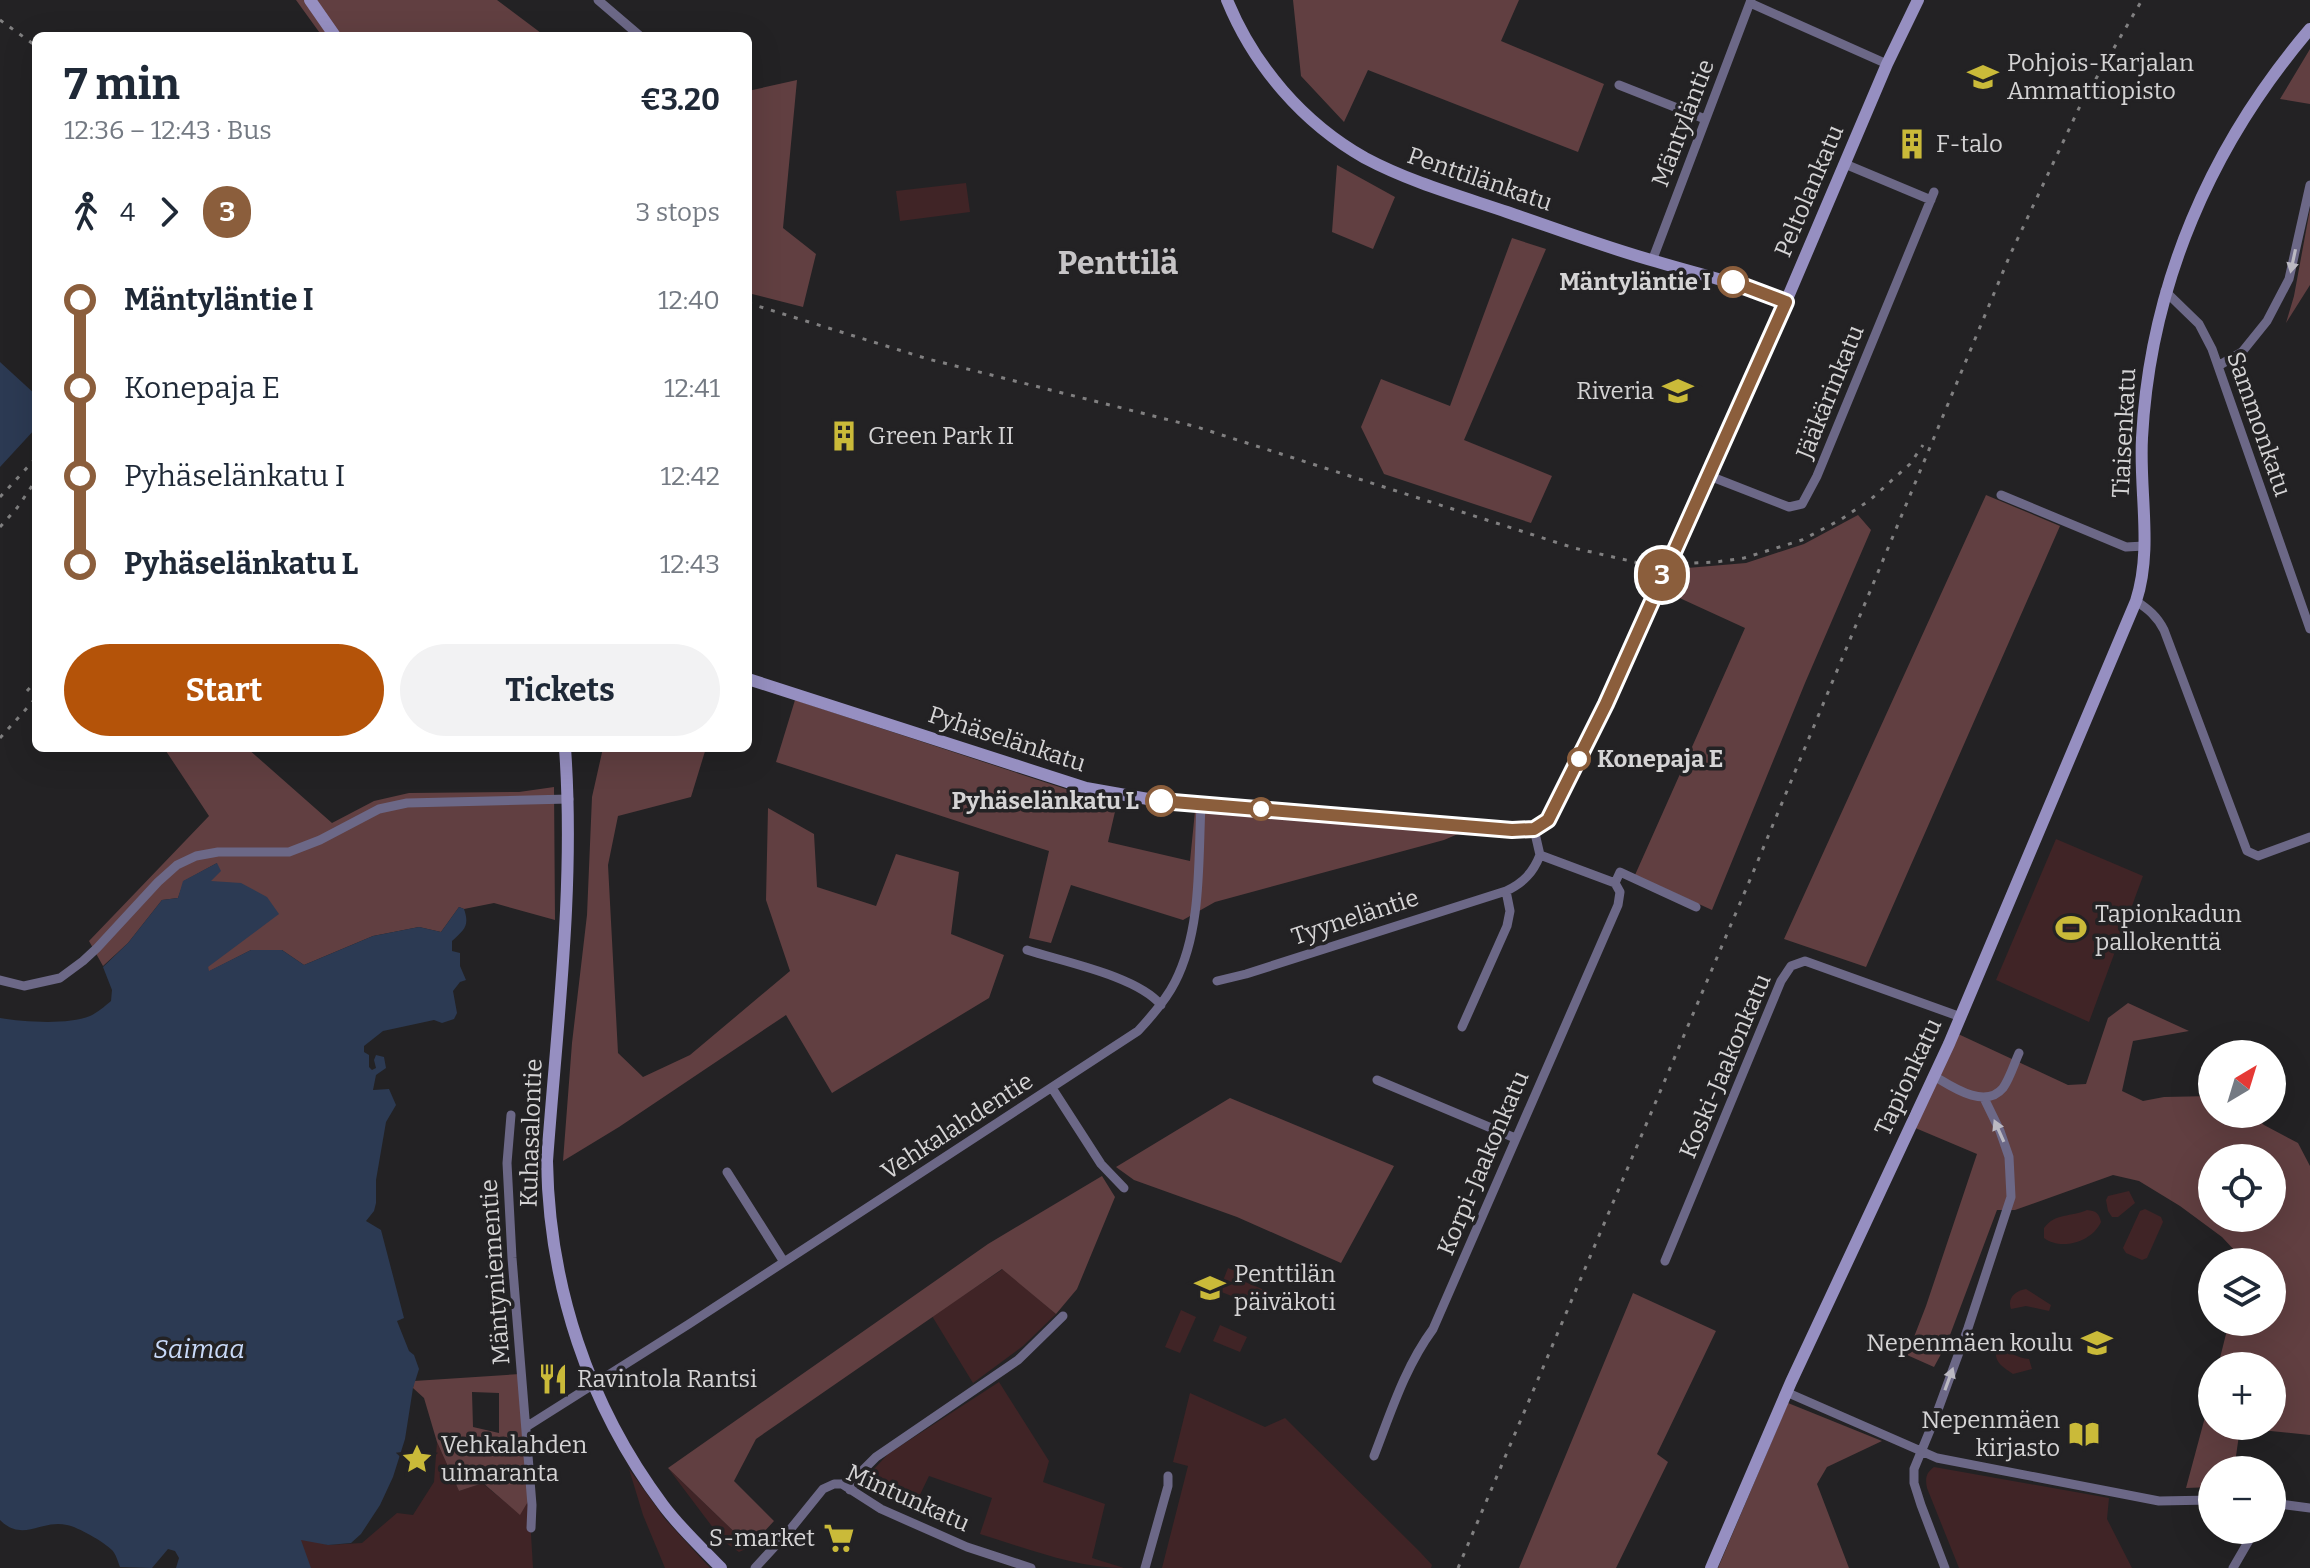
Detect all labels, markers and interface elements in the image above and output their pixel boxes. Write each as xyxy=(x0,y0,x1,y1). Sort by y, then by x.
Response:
place label: Pohjois-Karjalan Ammattiopisto xyxy=(2007,49,2194,105)
street label: Mäntyläntie xyxy=(1646,55,1720,191)
text: 7 min xyxy=(64,58,180,111)
school or university icon: Pohjois-Karjalan Ammattiopisto xyxy=(1966,60,2000,94)
text: €3.20 xyxy=(640,82,720,118)
text: 12:36 – 12:43 · Bus xyxy=(64,115,272,146)
street label: Peltolankatu xyxy=(1769,121,1849,261)
building icon: F-talo xyxy=(1895,127,1929,161)
place label: F-talo xyxy=(1936,130,2003,158)
street label: Penttilänkatu xyxy=(1404,141,1556,217)
icon: walk xyxy=(64,190,108,234)
icon: forward xyxy=(147,190,191,234)
text: 3 xyxy=(219,195,235,228)
text: 4 xyxy=(120,197,135,228)
text: 3 stops xyxy=(636,197,720,228)
district label: Penttilä xyxy=(1058,244,1178,282)
one-way arrow xyxy=(2286,249,2299,274)
marker: Mäntyläntie I xyxy=(1718,267,1748,297)
place label: Mäntyläntie I xyxy=(1559,268,1711,296)
text: Mäntyläntie I xyxy=(124,282,314,318)
text: 12:40 xyxy=(658,285,720,316)
street label: Jääkärinkatu xyxy=(1790,321,1870,464)
street label: Sammonkatu xyxy=(2221,348,2297,500)
street label: Tiaisenkatu xyxy=(2107,367,2141,499)
text: Konepaja E xyxy=(124,370,280,406)
text: 12:41 xyxy=(664,373,720,404)
school or university icon: Riveria xyxy=(1661,374,1695,408)
place label: Riveria xyxy=(1576,377,1654,405)
building icon: Green Park II xyxy=(827,419,861,453)
place label: Green Park II xyxy=(868,422,1014,450)
text: Pyhäselänkatu I xyxy=(124,458,345,494)
text: 12:42 xyxy=(660,461,720,492)
text: Pyhäselänkatu L xyxy=(124,546,358,582)
text: 12:43 xyxy=(660,549,720,580)
line badge: 3 xyxy=(1636,549,1688,601)
text: 3 xyxy=(1654,558,1670,591)
button: Start xyxy=(64,644,384,736)
button: Tickets xyxy=(400,644,720,736)
street label: Pyhäselänkatu xyxy=(925,700,1089,778)
place label: Konepaja E xyxy=(1597,745,1723,773)
marker: Konepaja E xyxy=(1568,748,1590,770)
marker: Pyhäselänkatu L xyxy=(1146,786,1176,816)
place label: Pyhäselänkatu L xyxy=(952,787,1139,815)
unlabelled marker xyxy=(1250,798,1272,820)
street label: Tyyneläntie xyxy=(1288,883,1422,951)
place label: Tapionkadun pallokenttä xyxy=(2095,900,2242,956)
sports icon: Tapionkadun pallokenttä xyxy=(2054,911,2088,945)
street label: Koski-Jaakonkatu xyxy=(1674,969,1777,1162)
street label: Tapionkatu xyxy=(1869,1014,1947,1140)
north arrow xyxy=(2198,1040,2286,1128)
map controls xyxy=(2198,1040,2286,1544)
street label: Kuhasalontie xyxy=(514,1058,548,1208)
street label: Vehkalahdentie xyxy=(876,1067,1038,1185)
street label: Korpi-Jaakonkatu xyxy=(1432,1067,1535,1259)
one-way arrow xyxy=(1993,1119,2006,1143)
button: locate xyxy=(2198,1144,2286,1232)
street label: Mäntyniementie xyxy=(475,1178,515,1366)
button: layers xyxy=(2198,1248,2286,1336)
place label: Penttilän päiväkoti xyxy=(1234,1260,1336,1316)
school or university icon: Penttilän päiväkoti xyxy=(1193,1271,1227,1305)
school or university icon: Nepenmäen koulu xyxy=(2080,1326,2114,1360)
place label: Nepenmäen koulu xyxy=(1866,1329,2073,1357)
water label: Saimaa xyxy=(153,1334,245,1365)
button: + xyxy=(2198,1352,2286,1440)
restaurant icon: Ravintola Rantsi xyxy=(536,1362,570,1396)
place label: Ravintola Rantsi xyxy=(577,1365,757,1393)
one-way arrow xyxy=(1943,1367,1956,1391)
place label: Nepenmäen kirjasto xyxy=(1921,1406,2060,1462)
library icon: Nepenmäen kirjasto xyxy=(2067,1417,2101,1451)
place label: Vehkalahden uimaranta xyxy=(441,1431,587,1487)
place icon: Vehkalahden uimaranta xyxy=(400,1442,434,1476)
button: − xyxy=(2198,1456,2286,1544)
street label: Mintunkatu xyxy=(842,1458,974,1538)
supermarket icon: S-market xyxy=(822,1521,856,1555)
place label: S-market xyxy=(709,1524,815,1552)

